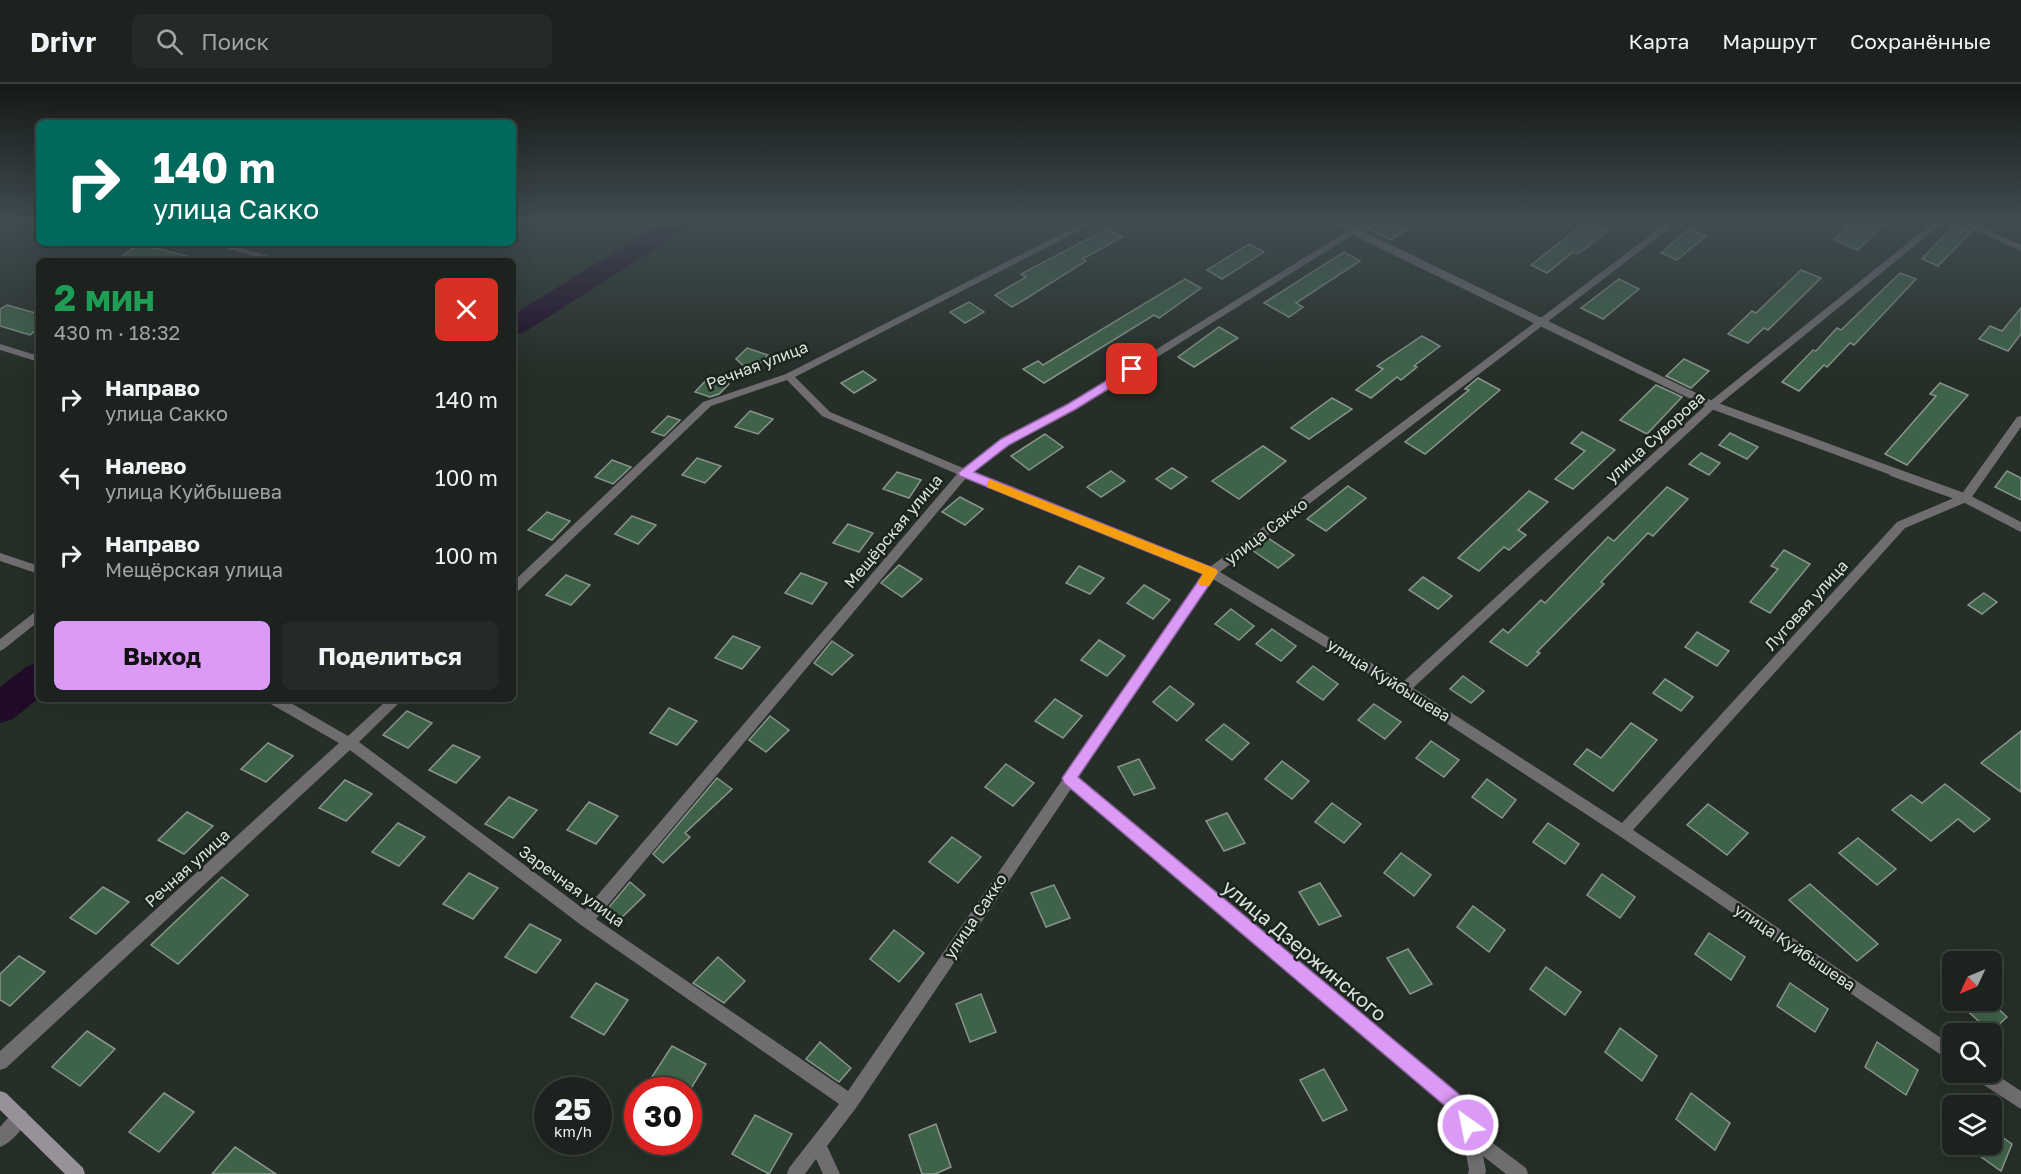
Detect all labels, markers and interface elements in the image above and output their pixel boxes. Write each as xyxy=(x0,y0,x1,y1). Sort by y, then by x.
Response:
search box xyxy=(132,14,552,68)
text: Drivr xyxy=(30,25,96,58)
icon: search xyxy=(153,25,186,58)
text: Поиск xyxy=(201,28,269,55)
text: Карта xyxy=(1628,28,1689,54)
text: Маршрут xyxy=(1722,28,1817,54)
text: Сохранённые xyxy=(1850,28,1991,54)
text: 140 m xyxy=(153,142,275,192)
icon: right xyxy=(54,144,132,222)
text: улица Сакко xyxy=(153,193,319,225)
text: 2 мин xyxy=(54,276,155,319)
button: close xyxy=(435,278,498,341)
text: 430 m · 18:32 xyxy=(54,320,180,344)
street label: Речная улица xyxy=(703,336,811,394)
pin xyxy=(1106,343,1157,394)
icon: arrive xyxy=(1115,352,1148,385)
text: Направо xyxy=(105,374,200,401)
icon: right xyxy=(54,383,87,416)
text: 140 m xyxy=(435,386,498,413)
street label: улица Суворова xyxy=(1601,387,1709,487)
text: улица Сакко xyxy=(105,401,228,425)
text: Налево xyxy=(105,452,187,479)
icon: left xyxy=(54,461,87,494)
text: 100 m xyxy=(435,464,498,491)
street label: Мещёрская улица xyxy=(840,470,946,592)
text: улица Куйбышева xyxy=(105,479,282,503)
street label: улица Сакко xyxy=(1221,493,1311,569)
text: Направо xyxy=(105,530,200,557)
icon: right xyxy=(54,539,87,572)
text: 100 m xyxy=(435,542,498,569)
street label: Луговая улица xyxy=(1760,555,1852,655)
text: Мещёрская улица xyxy=(105,557,283,581)
button: Выход xyxy=(54,621,270,690)
button: Поделиться xyxy=(282,621,498,690)
street label: улица Куйбышева xyxy=(1324,634,1454,726)
street label: Речная улица xyxy=(140,825,234,911)
street label: Заречная улица xyxy=(515,841,629,931)
street label: улица Сакко xyxy=(939,870,1011,962)
street label: улица Дзержинского xyxy=(1218,874,1392,1026)
street label: улица Куйбышева xyxy=(1731,899,1859,995)
north arrow xyxy=(1942,951,2002,1011)
map controls xyxy=(1942,951,2002,1155)
button: search xyxy=(1942,1023,2002,1083)
speed limit sign: 30 xyxy=(624,1077,702,1155)
text: 25 xyxy=(555,1091,591,1127)
position arrow xyxy=(1436,1093,1500,1157)
button: layers xyxy=(1942,1095,2002,1155)
text: km/h xyxy=(554,1122,592,1140)

